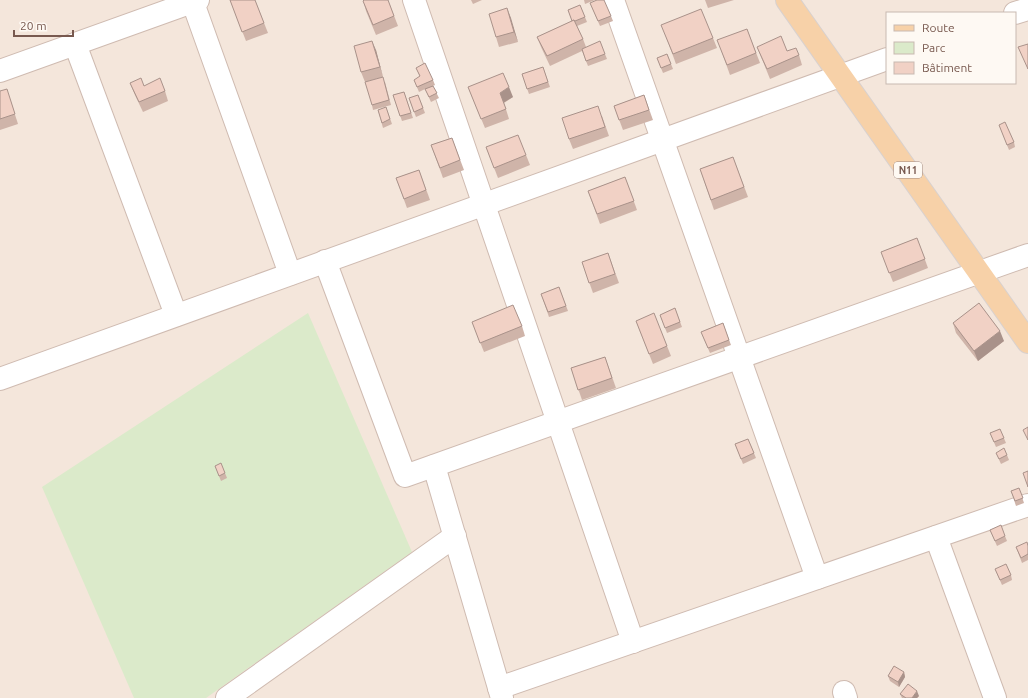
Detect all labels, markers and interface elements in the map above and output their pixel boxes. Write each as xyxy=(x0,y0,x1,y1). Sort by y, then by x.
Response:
scale bar xyxy=(14,12,73,38)
legend xyxy=(886,12,1016,84)
text: 20 m xyxy=(20,19,47,32)
text: Route xyxy=(922,21,955,34)
text: Parc xyxy=(922,41,946,54)
text: Bâtiment xyxy=(922,61,972,74)
road number: N11 xyxy=(894,162,922,178)

